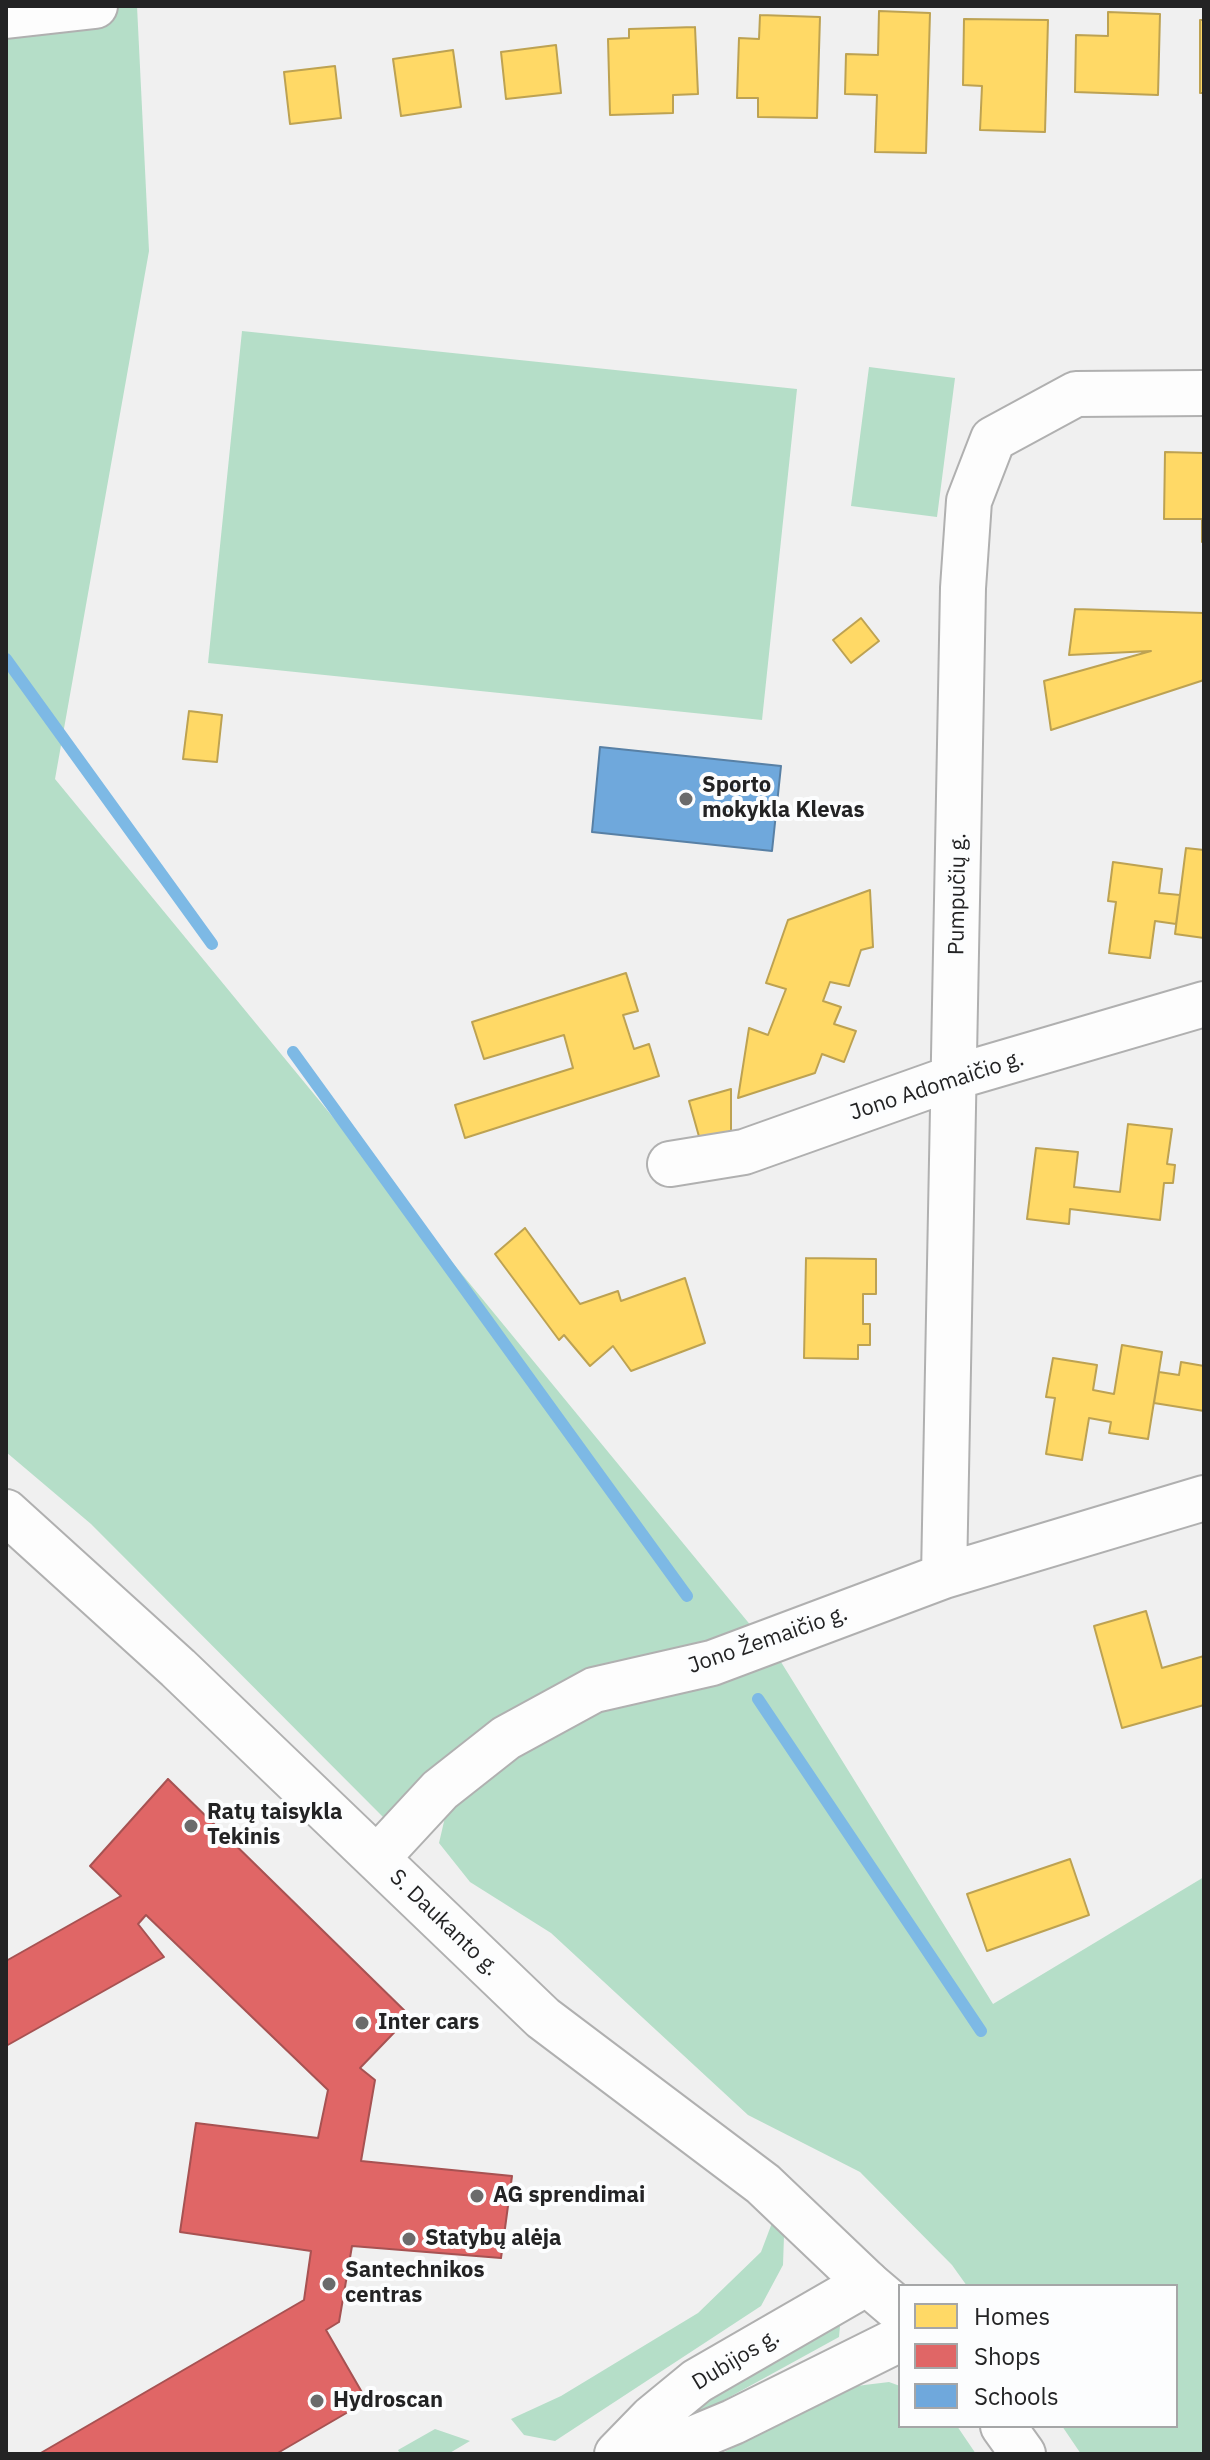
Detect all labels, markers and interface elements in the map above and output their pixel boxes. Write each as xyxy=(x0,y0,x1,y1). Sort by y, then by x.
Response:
place label: Sporto mokykla Klevas xyxy=(702,773,865,824)
marker: Sporto mokykla Klevas xyxy=(677,790,695,808)
street label: Pumpučių g. xyxy=(944,833,972,955)
street label: Jono Adomaičio g. xyxy=(847,1045,1027,1127)
street label: Jono Žemaičio g. xyxy=(685,1600,851,1680)
place label: Ratų taisykla Tekinis xyxy=(207,1800,342,1852)
marker: Ratų taisykla Tekinis xyxy=(182,1817,200,1835)
street label: S. Daukanto g. xyxy=(384,1864,504,1982)
place label: Inter cars xyxy=(378,2010,479,2036)
marker: Inter cars xyxy=(353,2014,371,2032)
place label: AG sprendimai xyxy=(493,2183,645,2209)
marker: AG sprendimai xyxy=(468,2187,486,2205)
place label: Statybų alėja xyxy=(425,2226,562,2252)
marker: Statybų alėja xyxy=(400,2230,418,2248)
place label: Santechnikos centras xyxy=(345,2258,485,2310)
marker: Santechnikos centras xyxy=(320,2275,338,2293)
legend xyxy=(898,2284,1178,2428)
text: Homes xyxy=(974,2300,1050,2332)
street label: Dubijos g. xyxy=(688,2324,784,2396)
text: Shops xyxy=(974,2340,1041,2372)
text: Schools xyxy=(974,2380,1059,2412)
place label: Hydroscan xyxy=(333,2388,443,2414)
marker: Hydroscan xyxy=(308,2392,326,2410)

